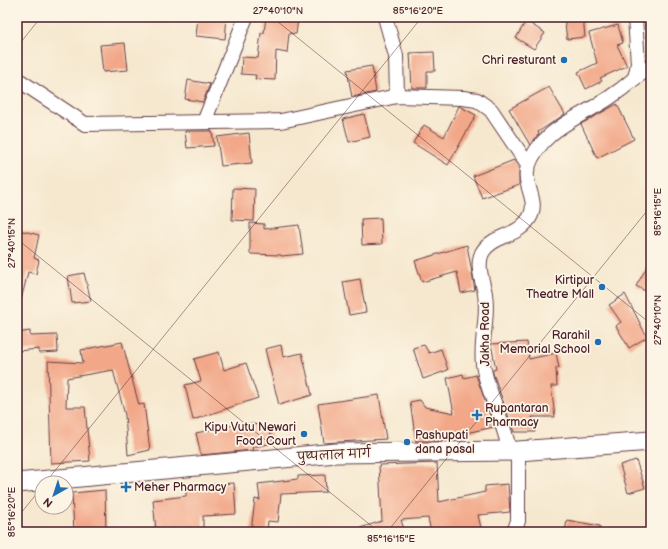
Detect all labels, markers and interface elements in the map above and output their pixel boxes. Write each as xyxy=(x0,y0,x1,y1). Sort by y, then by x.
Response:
text: 27°40'10"N xyxy=(253,5,303,17)
text: 85°16'20"E xyxy=(393,5,444,17)
place label: Chri resturant xyxy=(482,53,556,68)
marker: Chri resturant xyxy=(559,55,569,65)
text: 85°16'15"E xyxy=(652,188,664,236)
text: 27°40'15"N xyxy=(6,218,18,268)
place label: Kirtipur Theatre Mall xyxy=(526,273,595,302)
marker: Kirtipur Theatre Mall xyxy=(597,282,607,292)
text: 27°40'10"N xyxy=(652,295,664,345)
street label: Jakha Road xyxy=(478,302,493,366)
place label: Rarahil Memorial School xyxy=(500,328,590,357)
marker: Rarahil Memorial School xyxy=(593,337,603,347)
place label: Rupantaran Pharmacy xyxy=(485,401,549,430)
marker: Rupantaran Pharmacy xyxy=(472,410,482,420)
place label: Kipu Vutu Newari Food Court xyxy=(204,420,296,449)
place label: Pashupati dana pasal xyxy=(415,428,475,457)
marker: Kipu Vutu Newari Food Court xyxy=(299,429,309,439)
marker: Pashupati dana pasal xyxy=(402,437,412,447)
street label: पुष्पलाल मार्ग xyxy=(296,444,372,465)
north arrow xyxy=(34,475,74,515)
place label: Meher Pharmacy xyxy=(134,480,227,495)
marker: Meher Pharmacy xyxy=(121,482,131,492)
text: 85°16'20"E xyxy=(6,486,18,537)
text: N xyxy=(41,495,55,510)
text: 85°16'15"E xyxy=(367,533,415,545)

